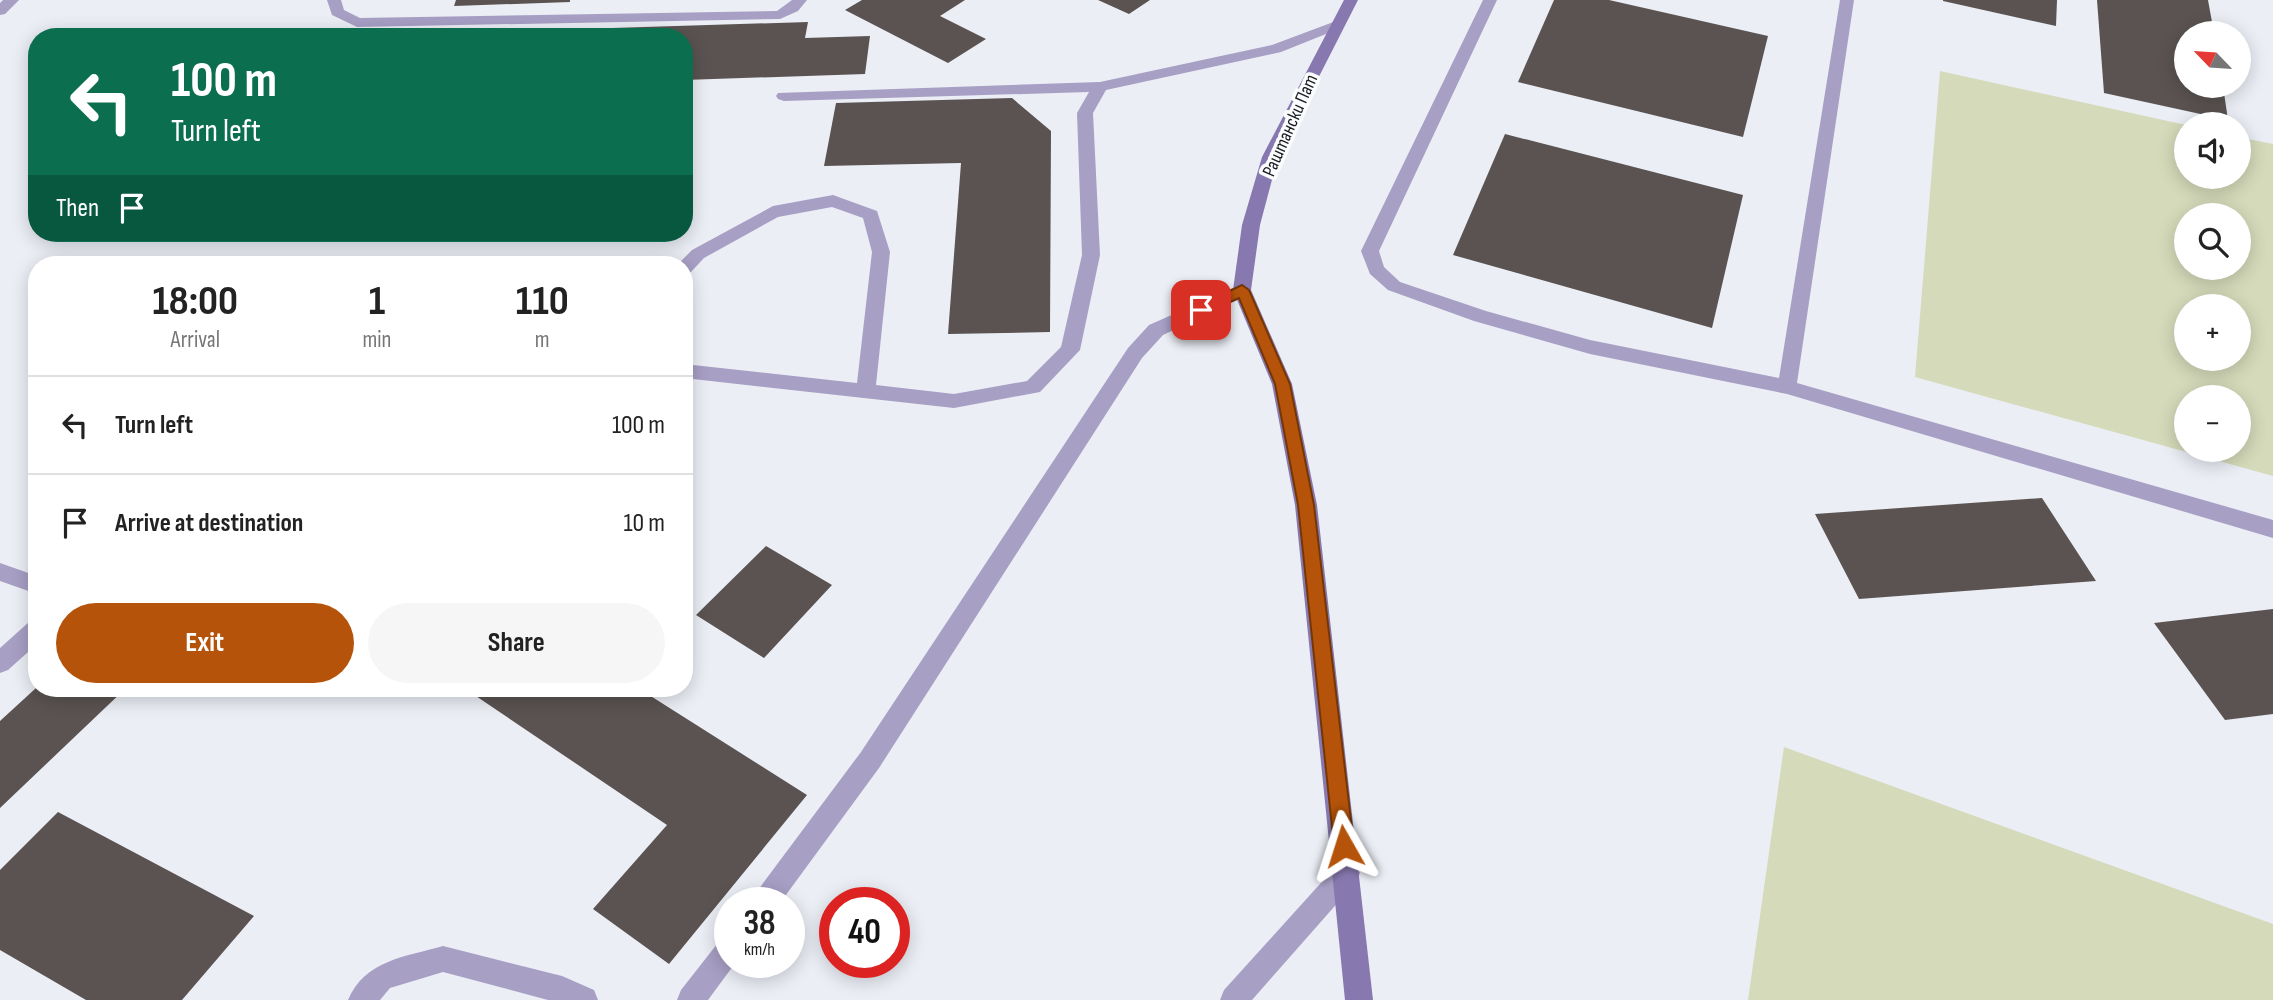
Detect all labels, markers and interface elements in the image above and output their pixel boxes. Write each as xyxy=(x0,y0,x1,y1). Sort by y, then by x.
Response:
north arrow xyxy=(2174,21,2250,98)
map controls xyxy=(2174,21,2251,462)
text: 100 m xyxy=(171,52,277,111)
icon: left xyxy=(56,56,147,147)
street label: Раштански Пат xyxy=(1258,71,1323,180)
text: Turn left xyxy=(171,112,261,151)
button: sound xyxy=(2174,112,2251,189)
icon: arrive xyxy=(113,189,151,227)
text: Then xyxy=(56,193,99,224)
button: search xyxy=(2174,203,2251,280)
text: 18:00 xyxy=(152,276,238,327)
text: 1 xyxy=(369,276,385,327)
text: 110 xyxy=(516,276,569,327)
pin xyxy=(1171,280,1231,340)
icon: arrive xyxy=(1182,291,1220,329)
button: + xyxy=(2174,294,2251,371)
text: Arrival xyxy=(170,326,220,354)
text: min xyxy=(362,326,391,354)
text: m xyxy=(535,326,550,354)
button: − xyxy=(2174,385,2251,462)
icon: left xyxy=(56,406,94,444)
text: Turn left xyxy=(115,410,193,441)
text: 100 m xyxy=(612,410,665,441)
icon: arrive xyxy=(56,504,94,542)
text: Arrive at destination xyxy=(115,508,303,539)
text: 10 m xyxy=(623,508,665,539)
button: Exit xyxy=(56,603,354,683)
button: Share xyxy=(368,603,665,683)
position arrow xyxy=(1307,809,1381,883)
speed limit sign: 40 xyxy=(819,887,910,978)
text: 38 xyxy=(743,902,776,945)
text: km/h xyxy=(744,939,775,960)

